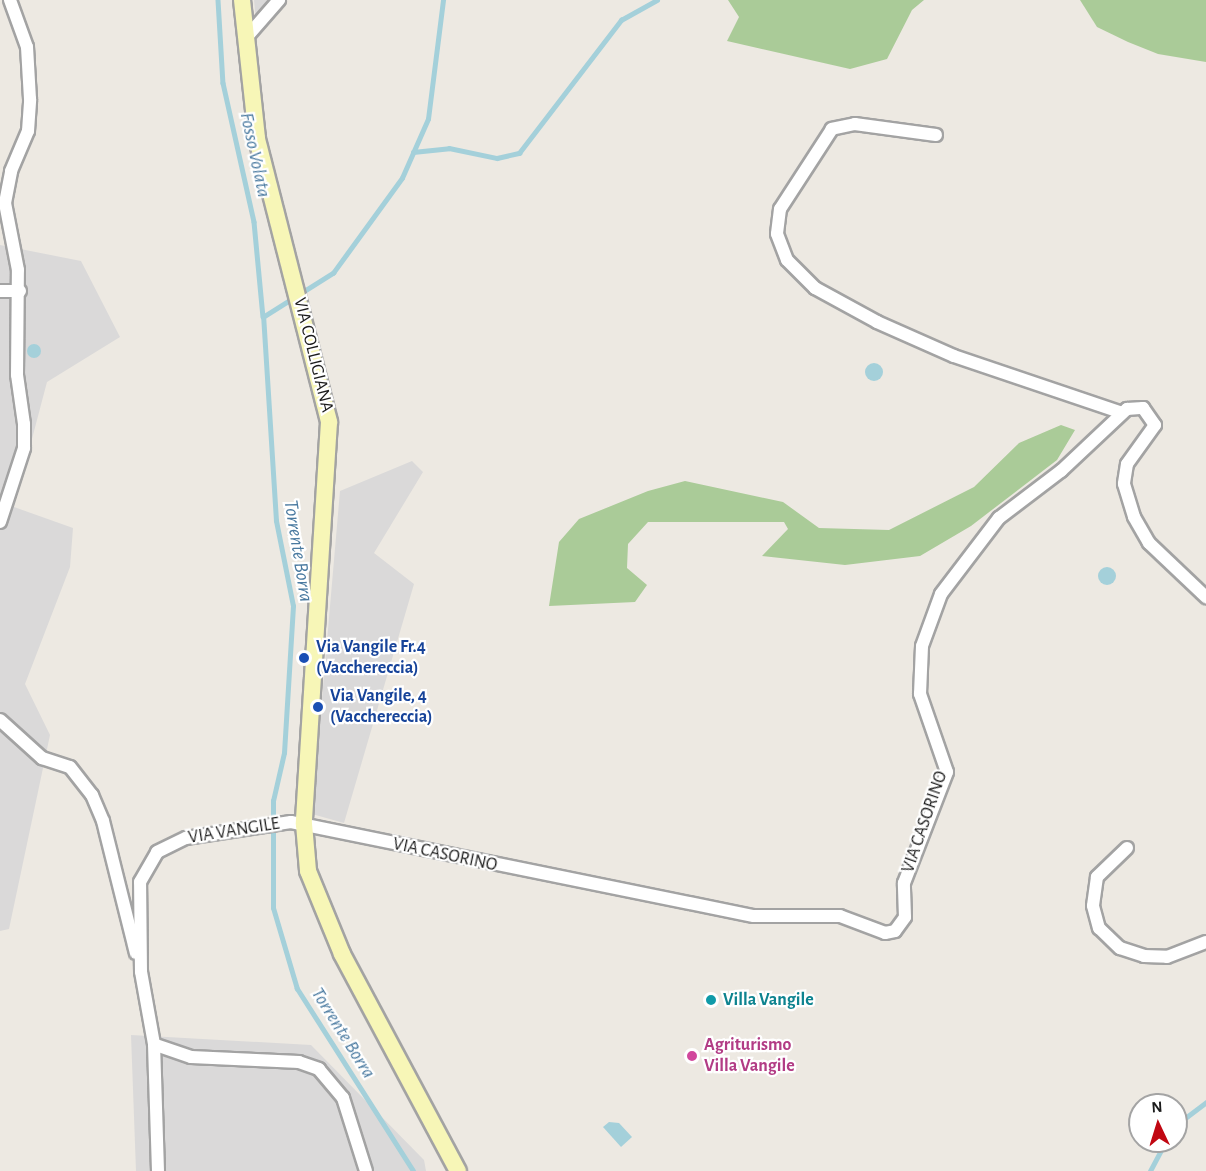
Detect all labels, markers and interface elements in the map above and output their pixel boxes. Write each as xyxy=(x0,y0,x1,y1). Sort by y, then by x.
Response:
water label: Fosso Volata xyxy=(234,110,276,200)
street label: VIA COLLIGIANA xyxy=(288,295,338,415)
water label: Torrente Borra xyxy=(278,498,318,604)
place label: Via Vangile Fr.4 (Vacchereccia) xyxy=(316,637,426,680)
marker: Via Vangile Fr.4 (Vacchereccia) xyxy=(297,651,311,665)
place label: Via Vangile, 4 (Vacchereccia) xyxy=(330,686,433,728)
marker: Via Vangile, 4 (Vacchereccia) xyxy=(311,700,325,714)
street label: VIA CASORINO xyxy=(897,768,953,876)
street label: VIA VANGILE xyxy=(187,813,281,849)
street label: VIA CASORINO xyxy=(391,833,499,877)
water label: Torrente Borra xyxy=(306,983,380,1083)
place label: Villa Vangile xyxy=(723,989,814,1011)
marker: Villa Vangile xyxy=(704,993,718,1007)
place label: Agriturismo Villa Vangile xyxy=(704,1035,795,1078)
marker: Agriturismo Villa Vangile xyxy=(685,1049,699,1063)
north arrow xyxy=(1128,1093,1188,1153)
text: N xyxy=(1151,1099,1163,1115)

